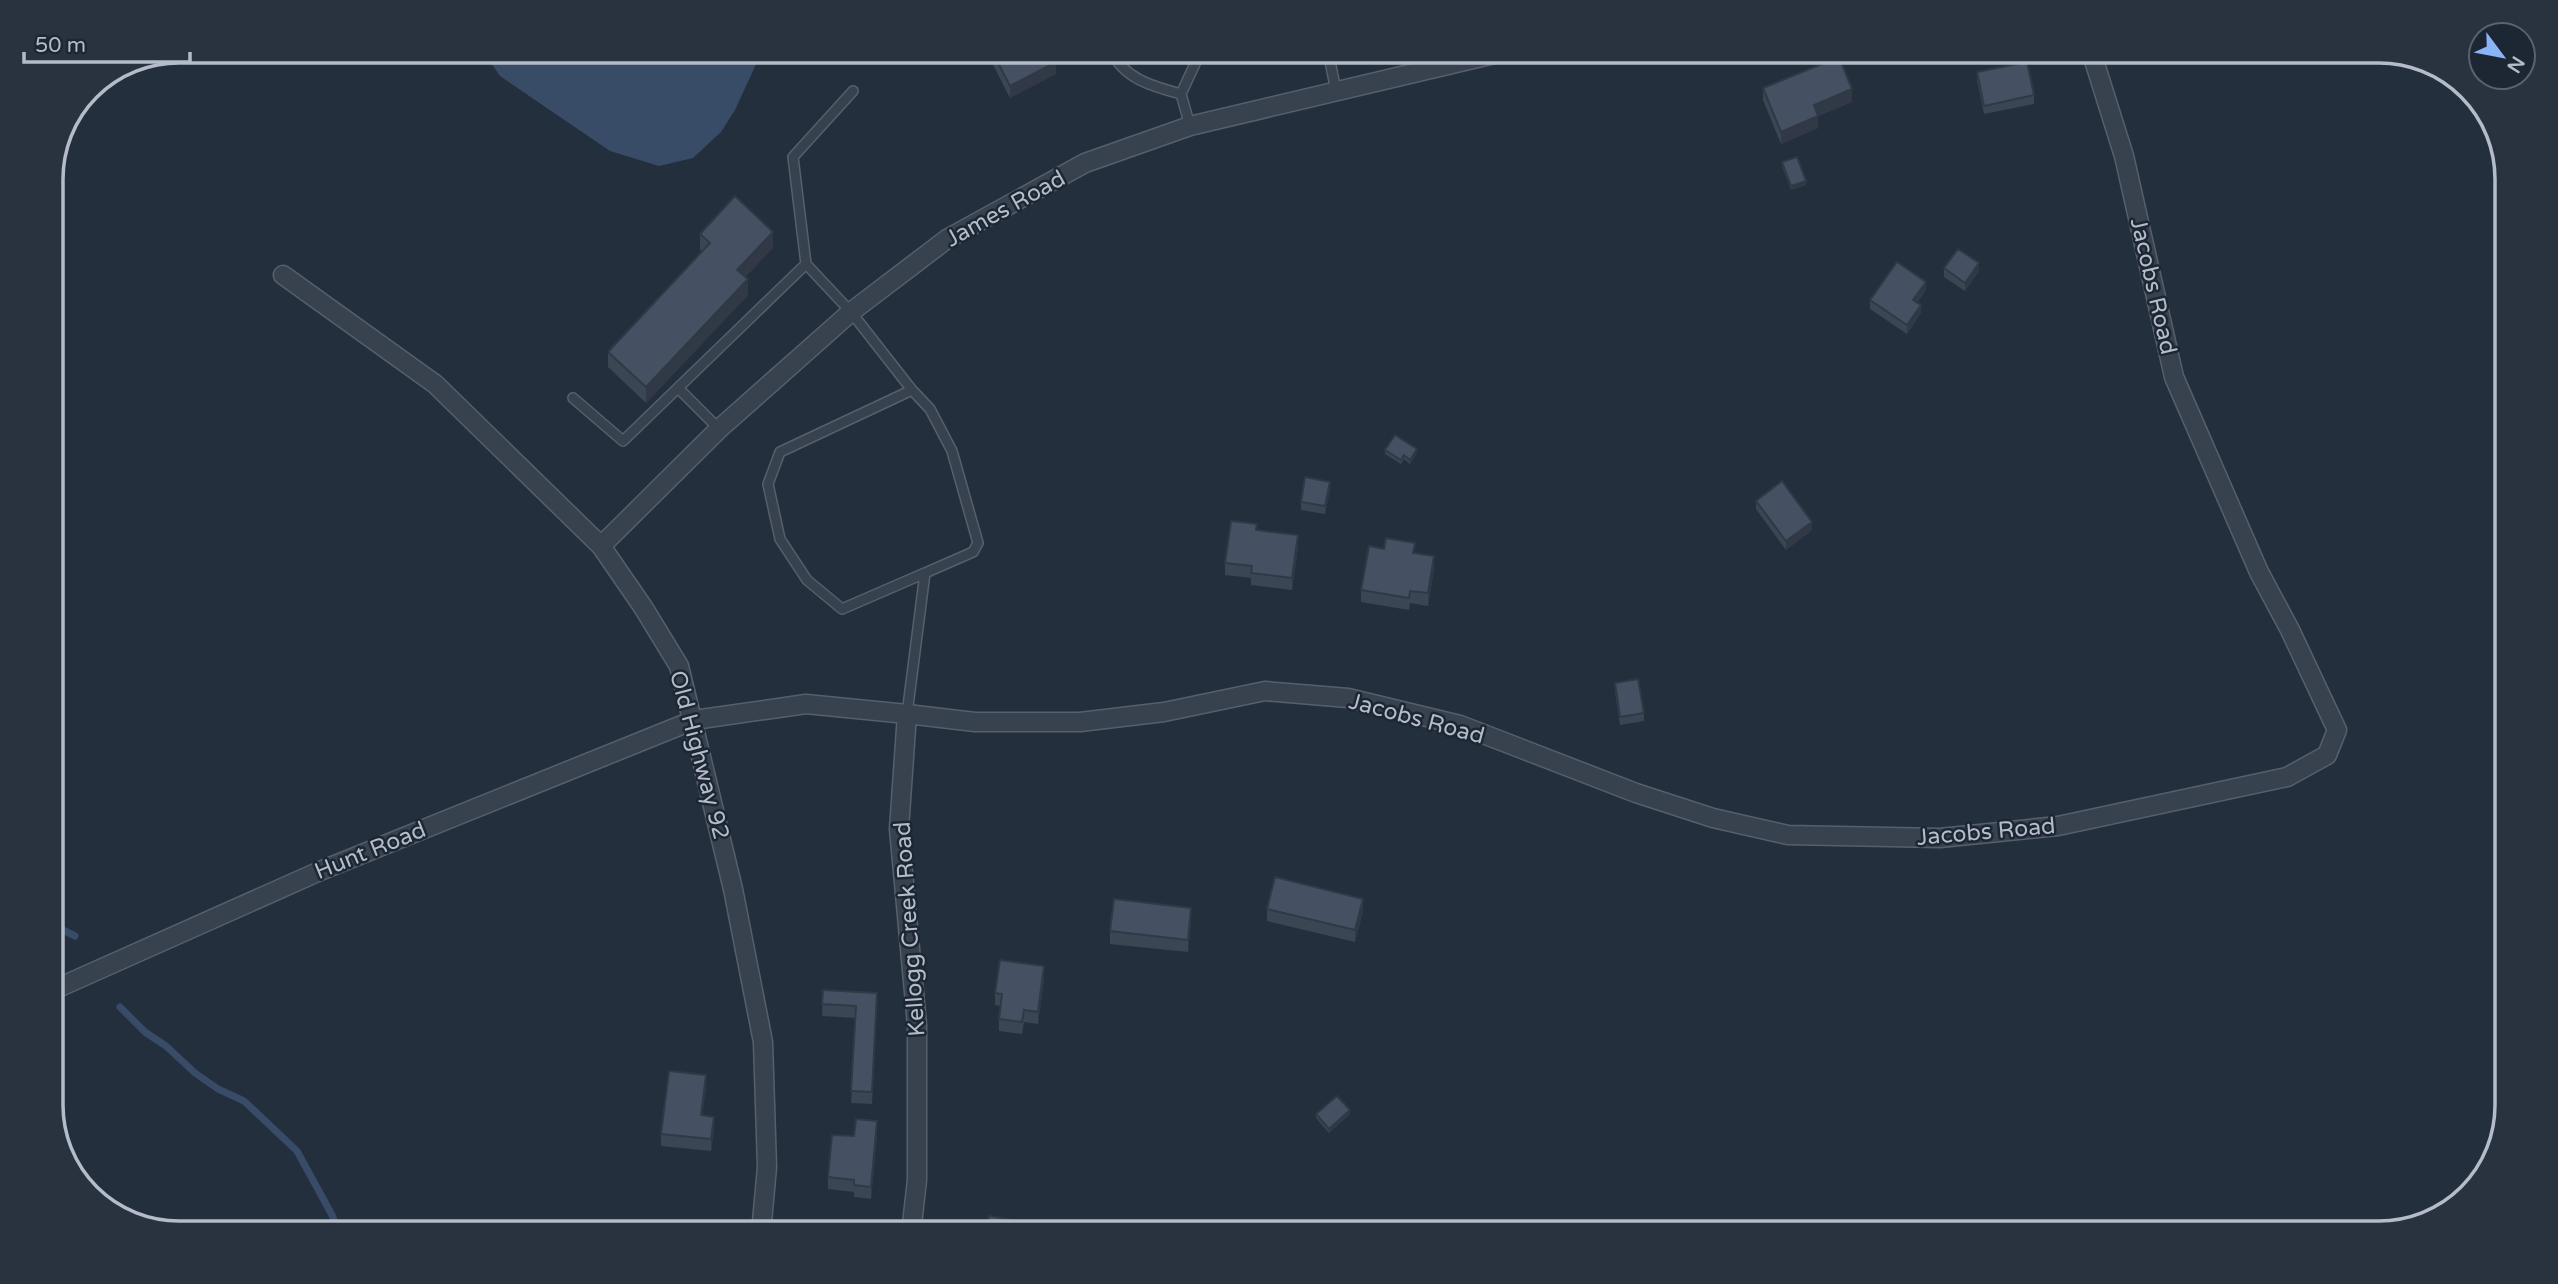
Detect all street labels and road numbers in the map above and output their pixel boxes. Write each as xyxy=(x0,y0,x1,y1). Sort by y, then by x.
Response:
street label: James Road xyxy=(941,164,1070,253)
street label: Jacobs Road xyxy=(2124,215,2182,357)
street label: Old Highway 92 xyxy=(663,668,735,843)
street label: Jacobs Road xyxy=(1346,687,1488,750)
street label: Jacobs Road xyxy=(1916,812,2057,852)
street label: Hunt Road xyxy=(311,816,430,886)
street label: Kellogg Creek Road xyxy=(889,820,931,1037)

